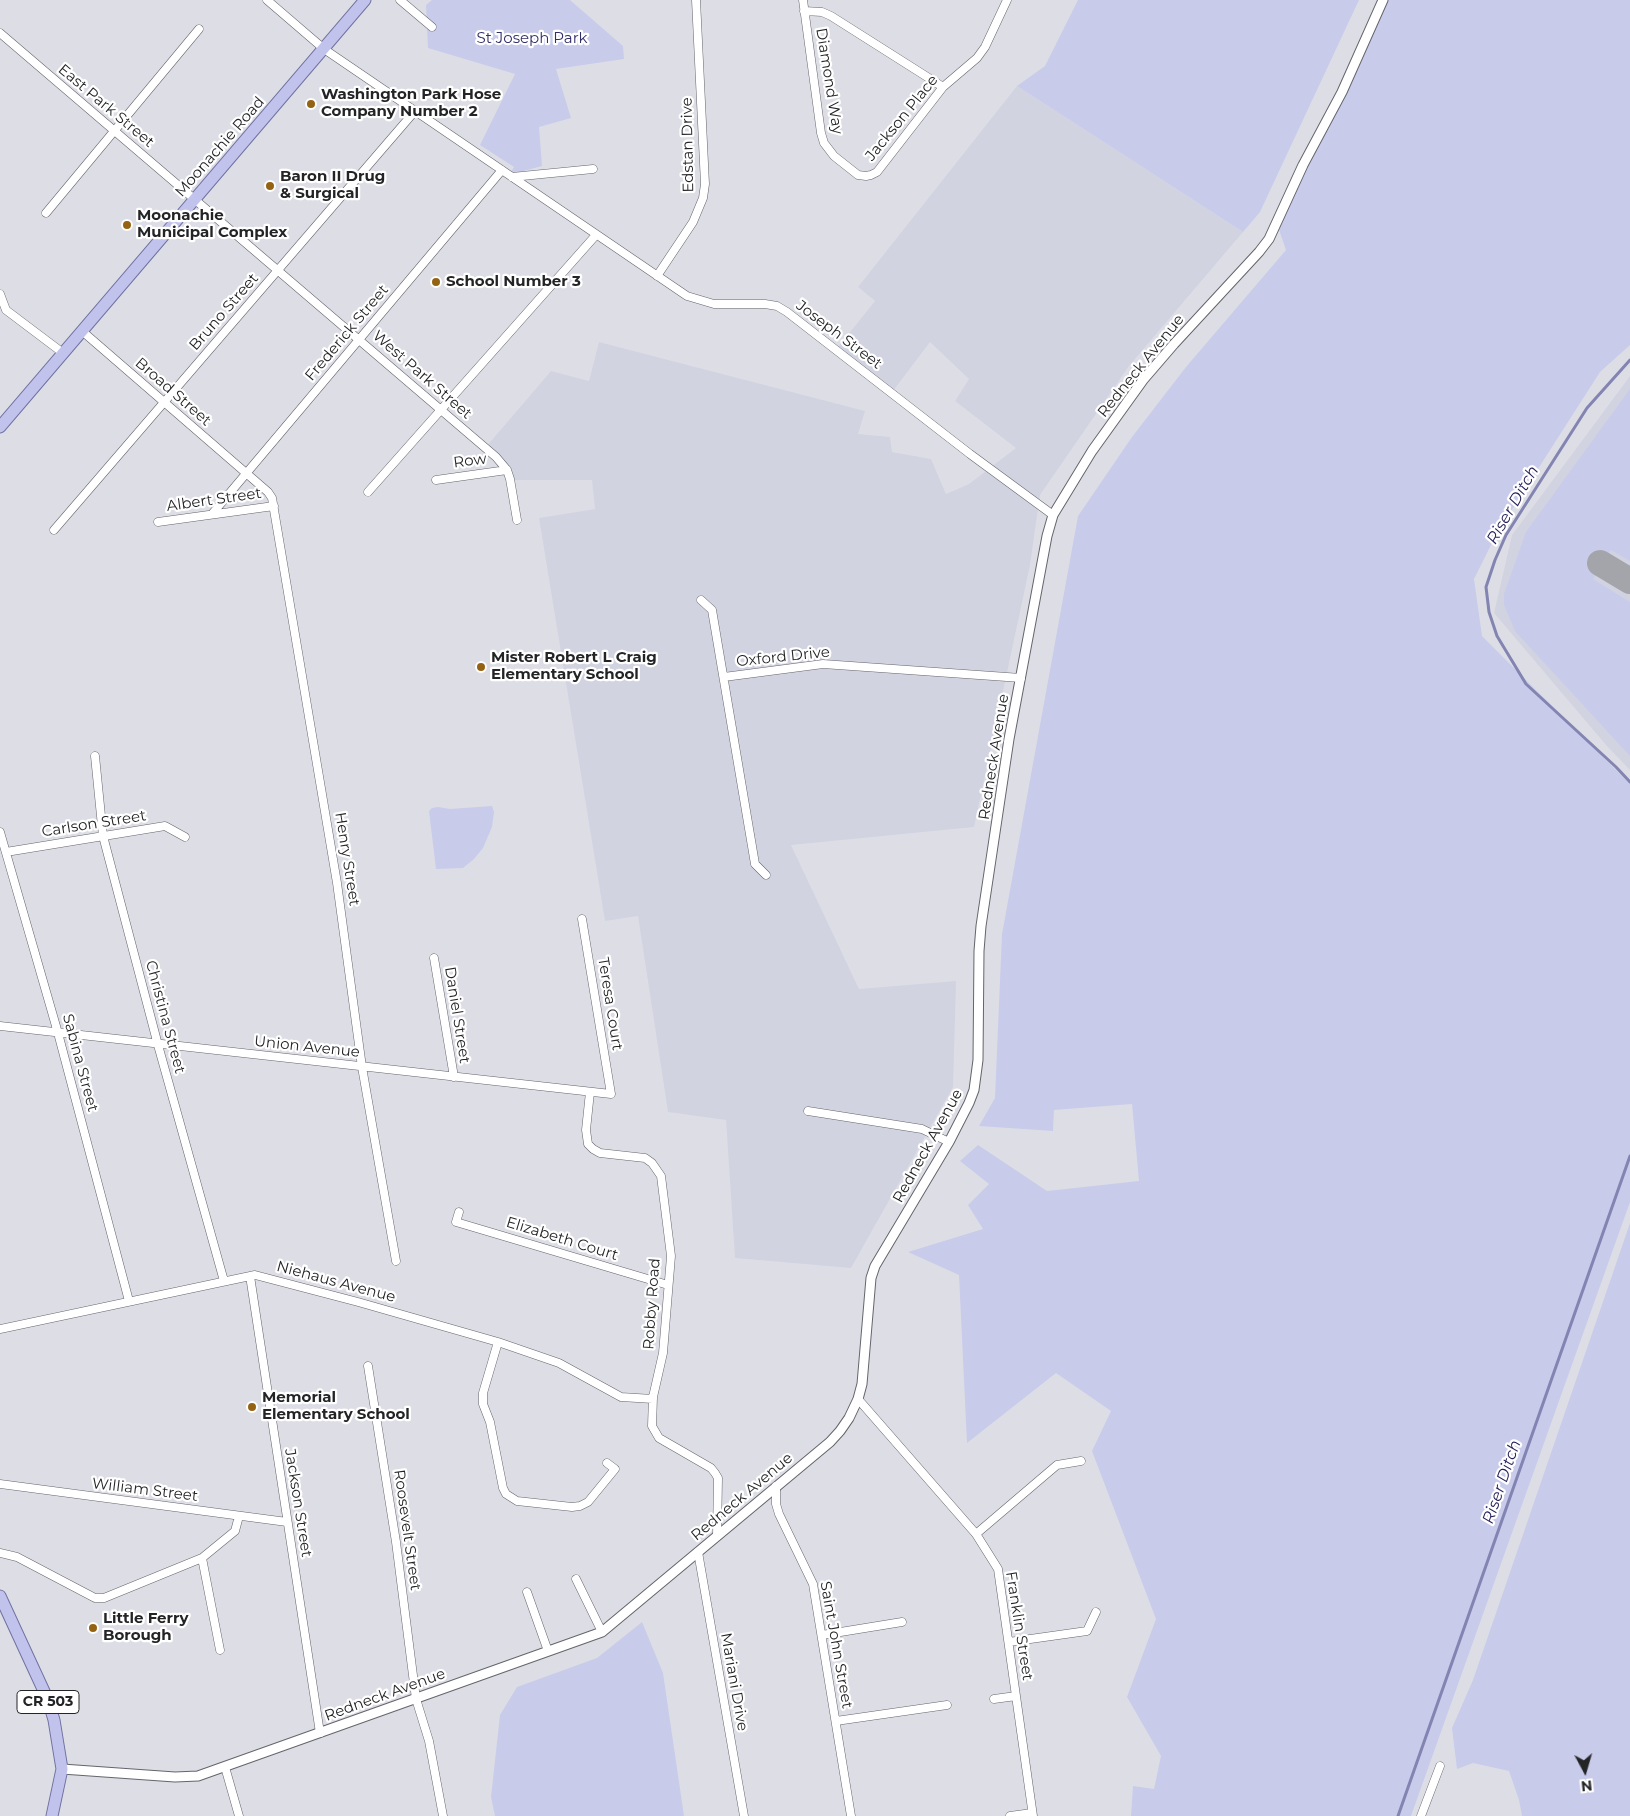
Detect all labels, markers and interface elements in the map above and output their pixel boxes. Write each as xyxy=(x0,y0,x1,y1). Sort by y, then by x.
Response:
street label: Diamond Way xyxy=(812,27,846,135)
park label: St Joseph Park xyxy=(476,30,588,48)
street label: East Park Street xyxy=(54,61,158,151)
street label: Jackson Place xyxy=(862,71,942,165)
place label: Washington Park Hose Company Number 2 xyxy=(321,86,501,121)
street label: Moonachie Road xyxy=(172,93,268,201)
street label: Edstan Drive xyxy=(678,97,698,193)
marker: Washington Park Hose Company Number 2 xyxy=(305,98,317,110)
place label: Baron II Drug & Surgical xyxy=(280,168,385,203)
marker: Baron II Drug & Surgical xyxy=(264,180,276,192)
place label: Moonachie Municipal Complex xyxy=(137,207,287,242)
marker: Moonachie Municipal Complex xyxy=(121,219,133,231)
street label: Bruno Street xyxy=(186,270,262,354)
place label: School Number 3 xyxy=(446,273,581,291)
marker: School Number 3 xyxy=(430,276,442,288)
street label: Frederick Street xyxy=(302,281,392,385)
street label: Joseph Street xyxy=(792,297,886,373)
street label: Redneck Avenue xyxy=(1094,311,1188,421)
street label: West Park Street xyxy=(369,327,475,423)
street label: Broad Street xyxy=(131,354,215,430)
street label: Row xyxy=(452,450,488,472)
water label: Riser Ditch xyxy=(1483,462,1543,548)
street label: Albert Street xyxy=(165,484,263,516)
street label: Oxford Drive xyxy=(735,643,831,671)
place label: Mister Robert L Craig Elementary School xyxy=(491,649,657,684)
marker: Mister Robert L Craig Elementary School xyxy=(475,661,487,673)
street label: Redneck Avenue xyxy=(975,693,1013,821)
street label: Carlson Street xyxy=(41,807,147,841)
street label: Henry Street xyxy=(331,811,363,907)
street label: Teresa Court xyxy=(594,956,626,1052)
street label: Christina Street xyxy=(141,958,189,1076)
street label: Daniel Street xyxy=(440,965,474,1065)
street label: Sabina Street xyxy=(58,1012,102,1114)
street label: Union Avenue xyxy=(253,1033,361,1061)
street label: Redneck Avenue xyxy=(889,1086,967,1206)
street label: Elizabeth Court xyxy=(504,1213,620,1265)
street label: Niehaus Avenue xyxy=(275,1257,397,1307)
street label: Robby Road xyxy=(640,1258,664,1350)
place label: Memorial Elementary School xyxy=(262,1389,410,1424)
marker: Memorial Elementary School xyxy=(246,1401,258,1413)
water label: Riser Ditch xyxy=(1479,1438,1525,1526)
street label: Jackson Street xyxy=(281,1447,315,1559)
street label: Redneck Avenue xyxy=(688,1449,796,1545)
street label: Roosevelt Street xyxy=(390,1468,424,1592)
street label: William Street xyxy=(91,1475,199,1505)
street label: Franklin Street xyxy=(1001,1570,1037,1682)
street label: Saint John Street xyxy=(816,1580,856,1710)
place label: Little Ferry Borough xyxy=(103,1610,188,1645)
marker: Little Ferry Borough xyxy=(87,1622,99,1634)
street label: Mariani Drive xyxy=(717,1632,751,1732)
street label: Redneck Avenue xyxy=(322,1665,448,1725)
road number: CR 503 xyxy=(17,1690,79,1714)
north arrow xyxy=(1560,1746,1610,1796)
text: N xyxy=(1580,1776,1593,1795)

